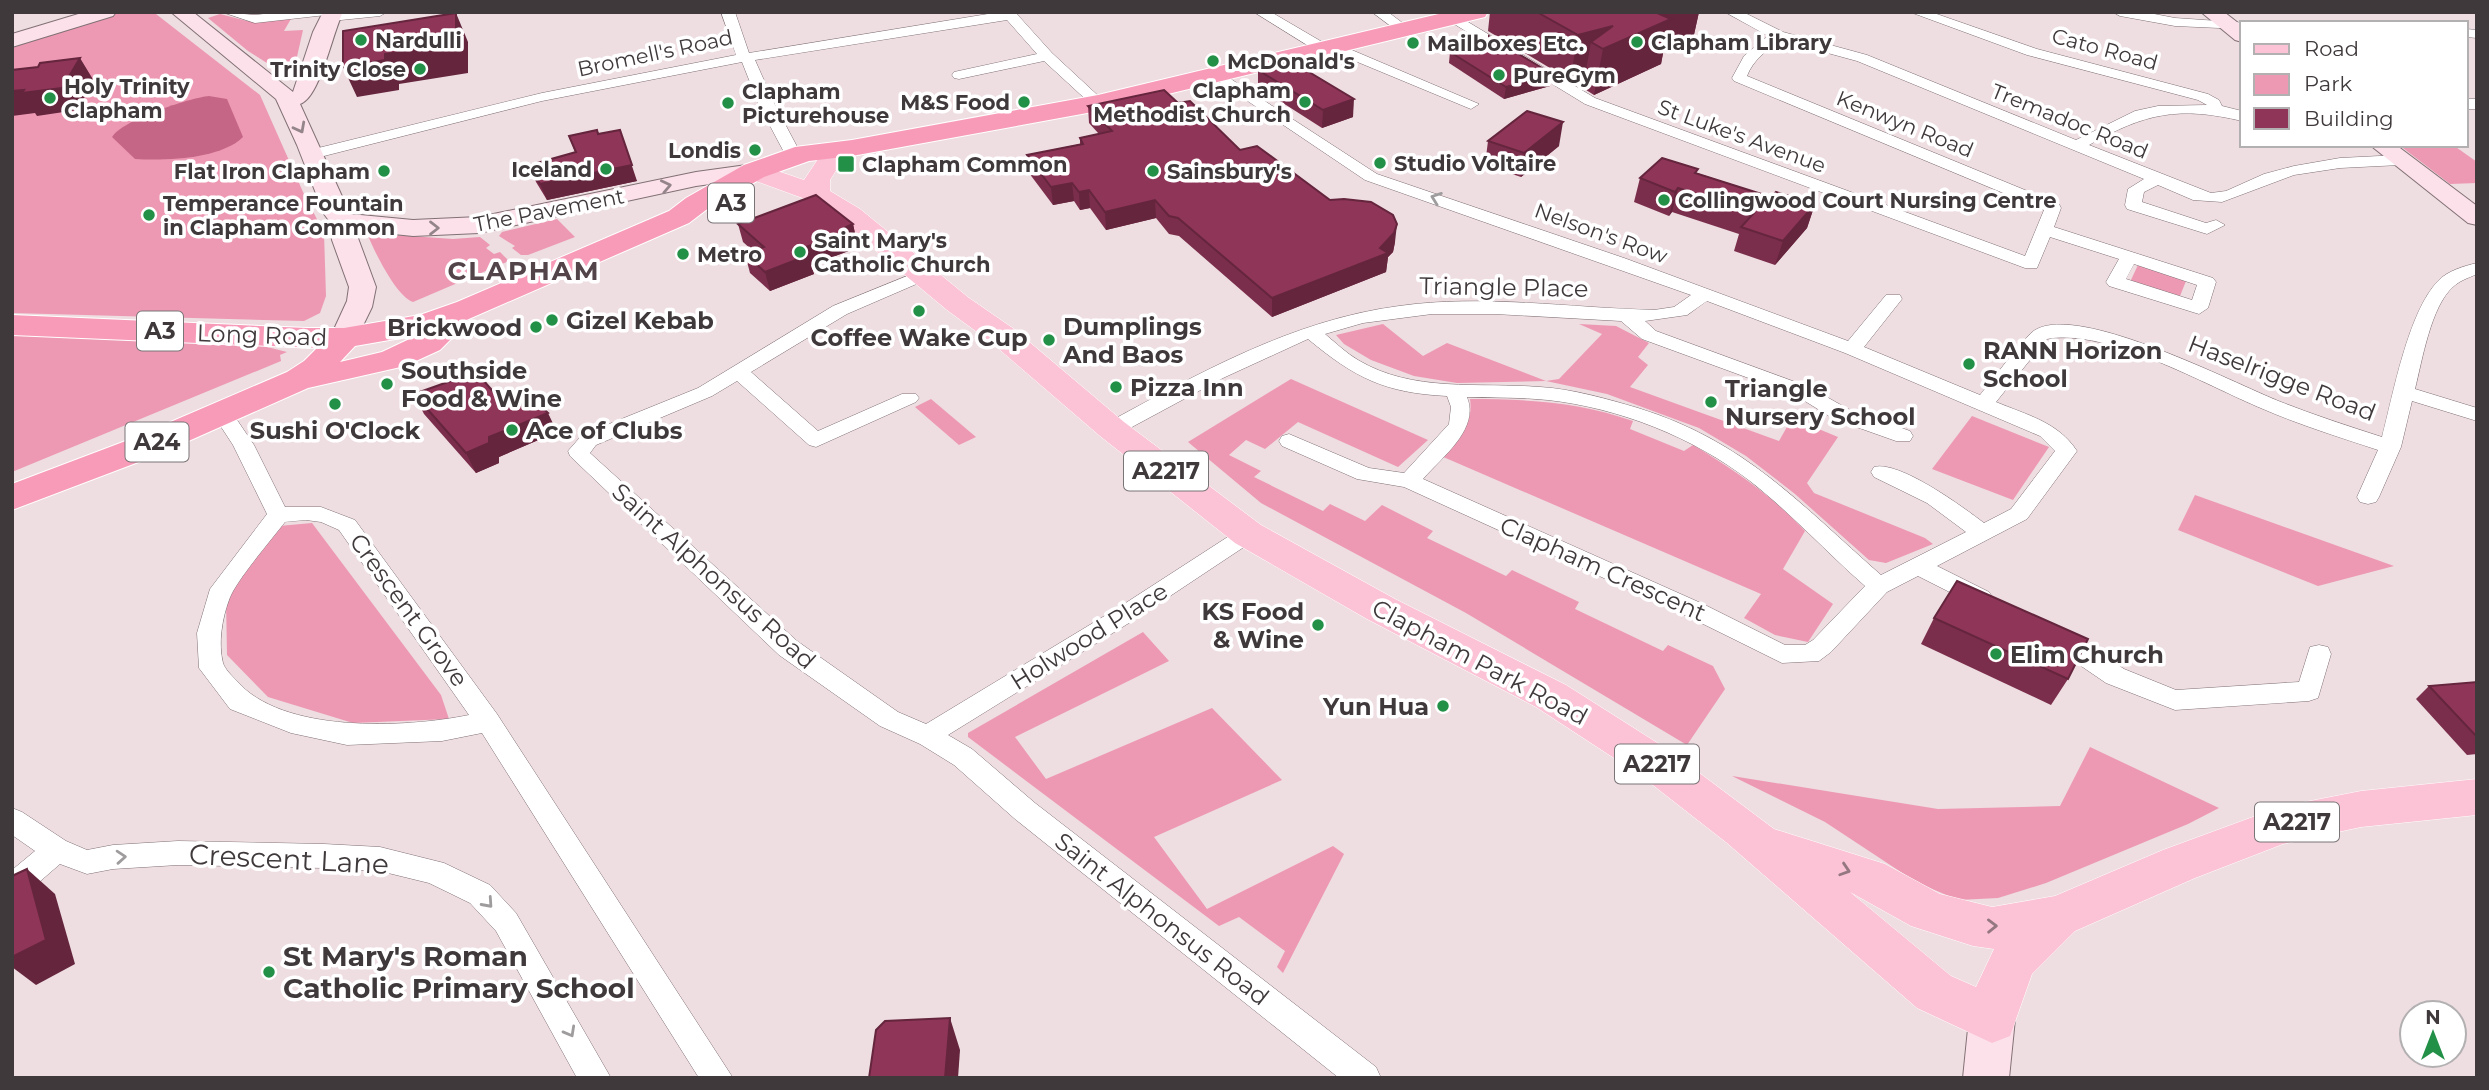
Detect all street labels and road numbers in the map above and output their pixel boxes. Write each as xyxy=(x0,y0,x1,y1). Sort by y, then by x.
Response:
street label: Cato Road xyxy=(2049,23,2161,75)
street label: Bromell's Road xyxy=(575,24,735,82)
street label: Tremadoc Road xyxy=(1988,78,2152,164)
street label: Kenwyn Road xyxy=(1833,85,1977,163)
street label: St Luke's Avenue xyxy=(1655,94,1829,178)
street label: The Pavement xyxy=(472,183,626,237)
road number: A3 xyxy=(708,184,754,222)
street label: Nelson's Row xyxy=(1531,197,1671,269)
street label: Triangle Place xyxy=(1419,271,1589,303)
road number: A3 xyxy=(137,312,183,350)
street label: Long Road xyxy=(196,318,328,352)
street label: Haselrigge Road xyxy=(2184,329,2380,427)
road number: A24 xyxy=(125,422,188,462)
road number: A2217 xyxy=(1124,452,1208,491)
street label: Saint Alphonsus Road xyxy=(606,477,822,675)
street label: Clapham Crescent xyxy=(1496,511,1711,628)
street label: Crescent Grove xyxy=(344,528,474,692)
street label: Holwood Place xyxy=(1005,576,1173,696)
street label: Clapham Park Road xyxy=(1367,593,1593,731)
road number: A2217 xyxy=(1615,744,1699,784)
road number: A2217 xyxy=(2255,802,2339,842)
street label: Saint Alphonsus Road xyxy=(1049,826,1275,1012)
street label: Crescent Lane xyxy=(188,837,390,881)

